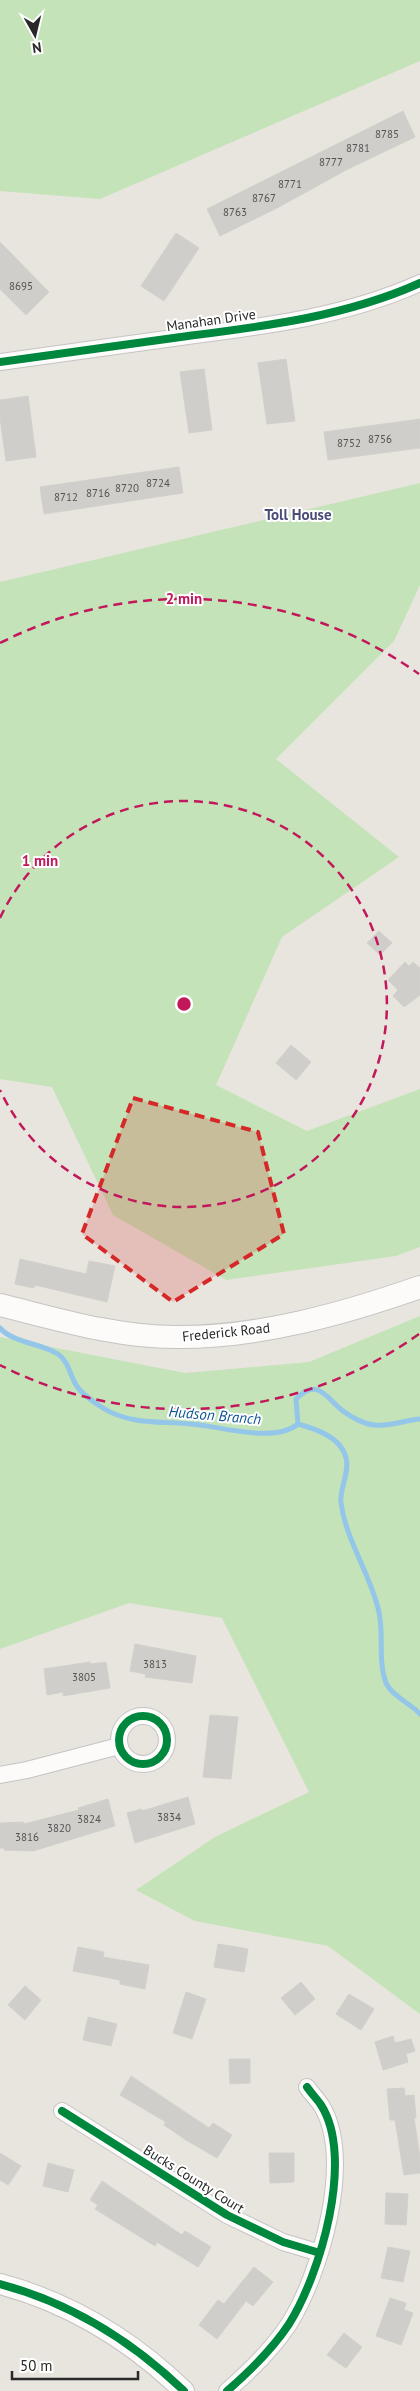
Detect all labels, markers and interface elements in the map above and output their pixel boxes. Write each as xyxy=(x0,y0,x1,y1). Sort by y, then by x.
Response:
north arrow xyxy=(10,10,60,60)
text: N xyxy=(31,38,43,57)
house number: 8785 xyxy=(375,127,399,141)
house number: 8781 xyxy=(346,141,370,155)
house number: 8777 xyxy=(319,155,343,169)
house number: 8771 xyxy=(278,177,302,191)
house number: 8767 xyxy=(252,191,276,205)
house number: 8763 xyxy=(223,205,247,219)
house number: 8695 xyxy=(9,279,33,293)
street label: Manahan Drive xyxy=(165,305,257,335)
house number: 8756 xyxy=(368,432,392,446)
house number: 8752 xyxy=(337,436,361,450)
house number: 8724 xyxy=(146,476,170,490)
house number: 8720 xyxy=(115,481,139,495)
house number: 8716 xyxy=(86,486,110,500)
house number: 8712 xyxy=(54,490,78,504)
district label: Toll House xyxy=(264,505,332,524)
text: 2 min xyxy=(166,589,202,608)
text: 1 min xyxy=(22,851,58,870)
centre of rings xyxy=(175,995,193,1013)
street label: Frederick Road xyxy=(181,1318,271,1346)
water label: Hudson Branch xyxy=(168,1401,262,1429)
house number: 3813 xyxy=(143,1657,167,1671)
house number: 3805 xyxy=(72,1670,96,1684)
house number: 3834 xyxy=(157,1810,181,1824)
house number: 3824 xyxy=(77,1812,101,1826)
house number: 3820 xyxy=(47,1821,71,1835)
house number: 3816 xyxy=(15,1830,39,1844)
street label: Bucks County Court xyxy=(140,2141,248,2217)
scale bar xyxy=(12,2348,139,2380)
text: 50 m xyxy=(20,2356,53,2375)

